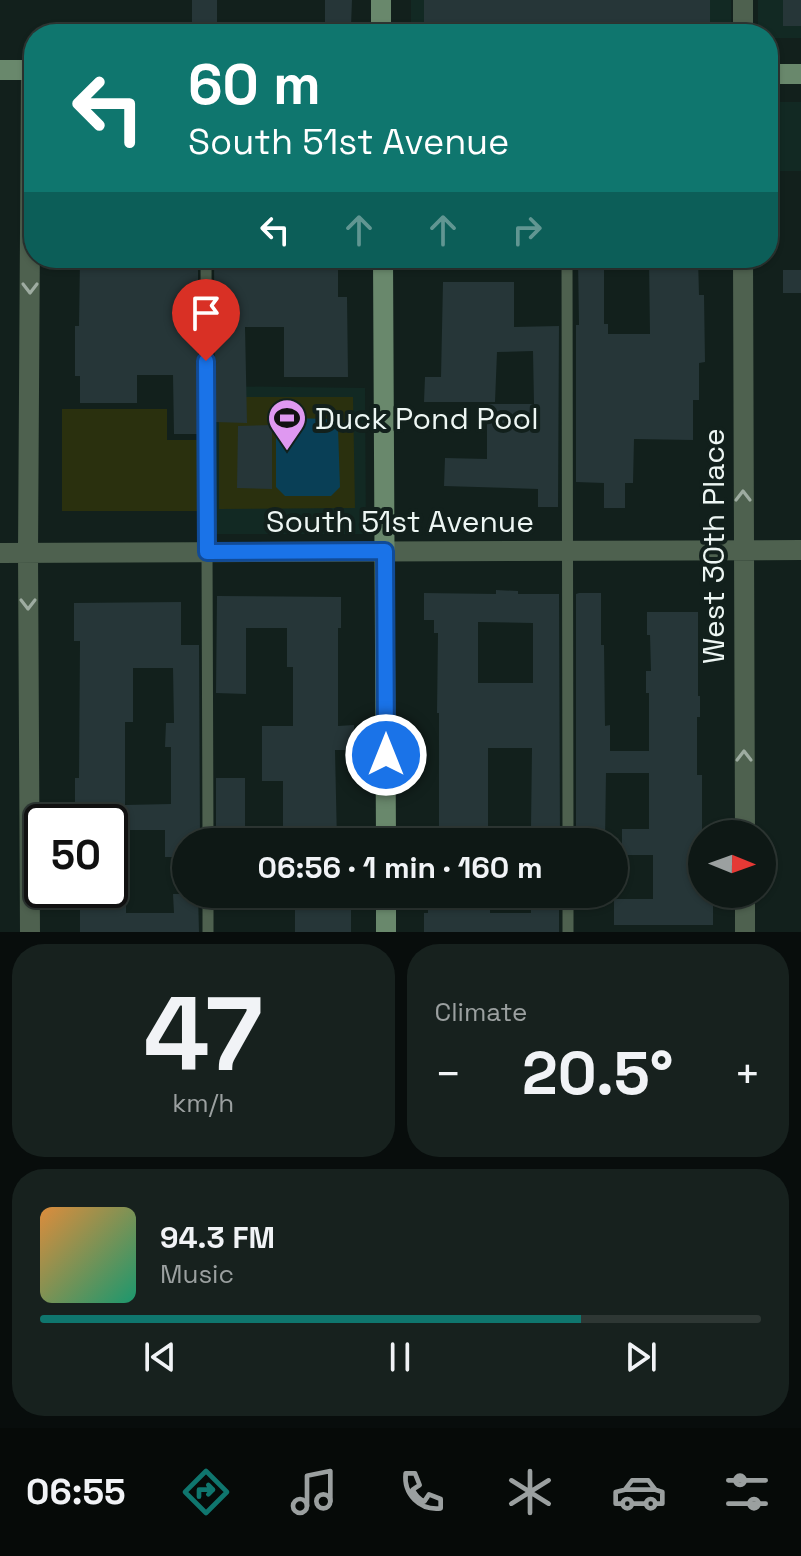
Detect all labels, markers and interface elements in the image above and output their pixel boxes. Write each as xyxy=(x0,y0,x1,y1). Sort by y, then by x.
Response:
text: 60 m xyxy=(188,49,321,120)
icon: left xyxy=(56,56,160,160)
text: South 51st Avenue xyxy=(188,119,509,165)
icon: left xyxy=(253,208,297,252)
icon: ahead xyxy=(337,208,381,252)
icon: ahead xyxy=(421,208,465,252)
icon: right xyxy=(505,208,549,252)
pin xyxy=(172,279,240,361)
one-way arrow xyxy=(21,282,39,295)
icon: arrive xyxy=(184,291,228,335)
sports icon: Duck Pond Pool xyxy=(266,397,308,452)
place label: Duck Pond Pool xyxy=(315,399,539,438)
street label: West 30th Place xyxy=(694,428,733,664)
one-way arrow xyxy=(734,489,752,502)
street label: South 51st Avenue xyxy=(266,502,534,541)
one-way arrow xyxy=(19,598,37,611)
position arrow xyxy=(344,713,428,797)
one-way arrow xyxy=(735,749,753,762)
speed limit sign: 50 xyxy=(24,804,128,908)
north arrow xyxy=(688,820,776,908)
map controls xyxy=(688,820,776,908)
text: 06:56 · 1 min · 160 m xyxy=(257,848,543,887)
text: 47 xyxy=(144,968,263,1100)
text: Climate xyxy=(435,995,527,1029)
text: 20.5° xyxy=(522,1035,673,1112)
text: − xyxy=(435,1046,462,1102)
text: + xyxy=(734,1046,761,1102)
text: km/h xyxy=(172,1086,234,1120)
text: 94.3 FM xyxy=(160,1218,275,1257)
text: Music xyxy=(160,1257,234,1291)
icon: previous xyxy=(138,1335,182,1379)
icon: pause xyxy=(378,1335,422,1379)
icon: next xyxy=(619,1335,663,1379)
icon: directions xyxy=(178,1464,234,1520)
icon: music xyxy=(286,1464,342,1520)
icon: phone xyxy=(394,1464,450,1520)
icon: climate xyxy=(502,1464,558,1520)
icon: car xyxy=(611,1464,667,1520)
icon: filters xyxy=(719,1464,775,1520)
text: 06:55 xyxy=(26,1469,126,1515)

